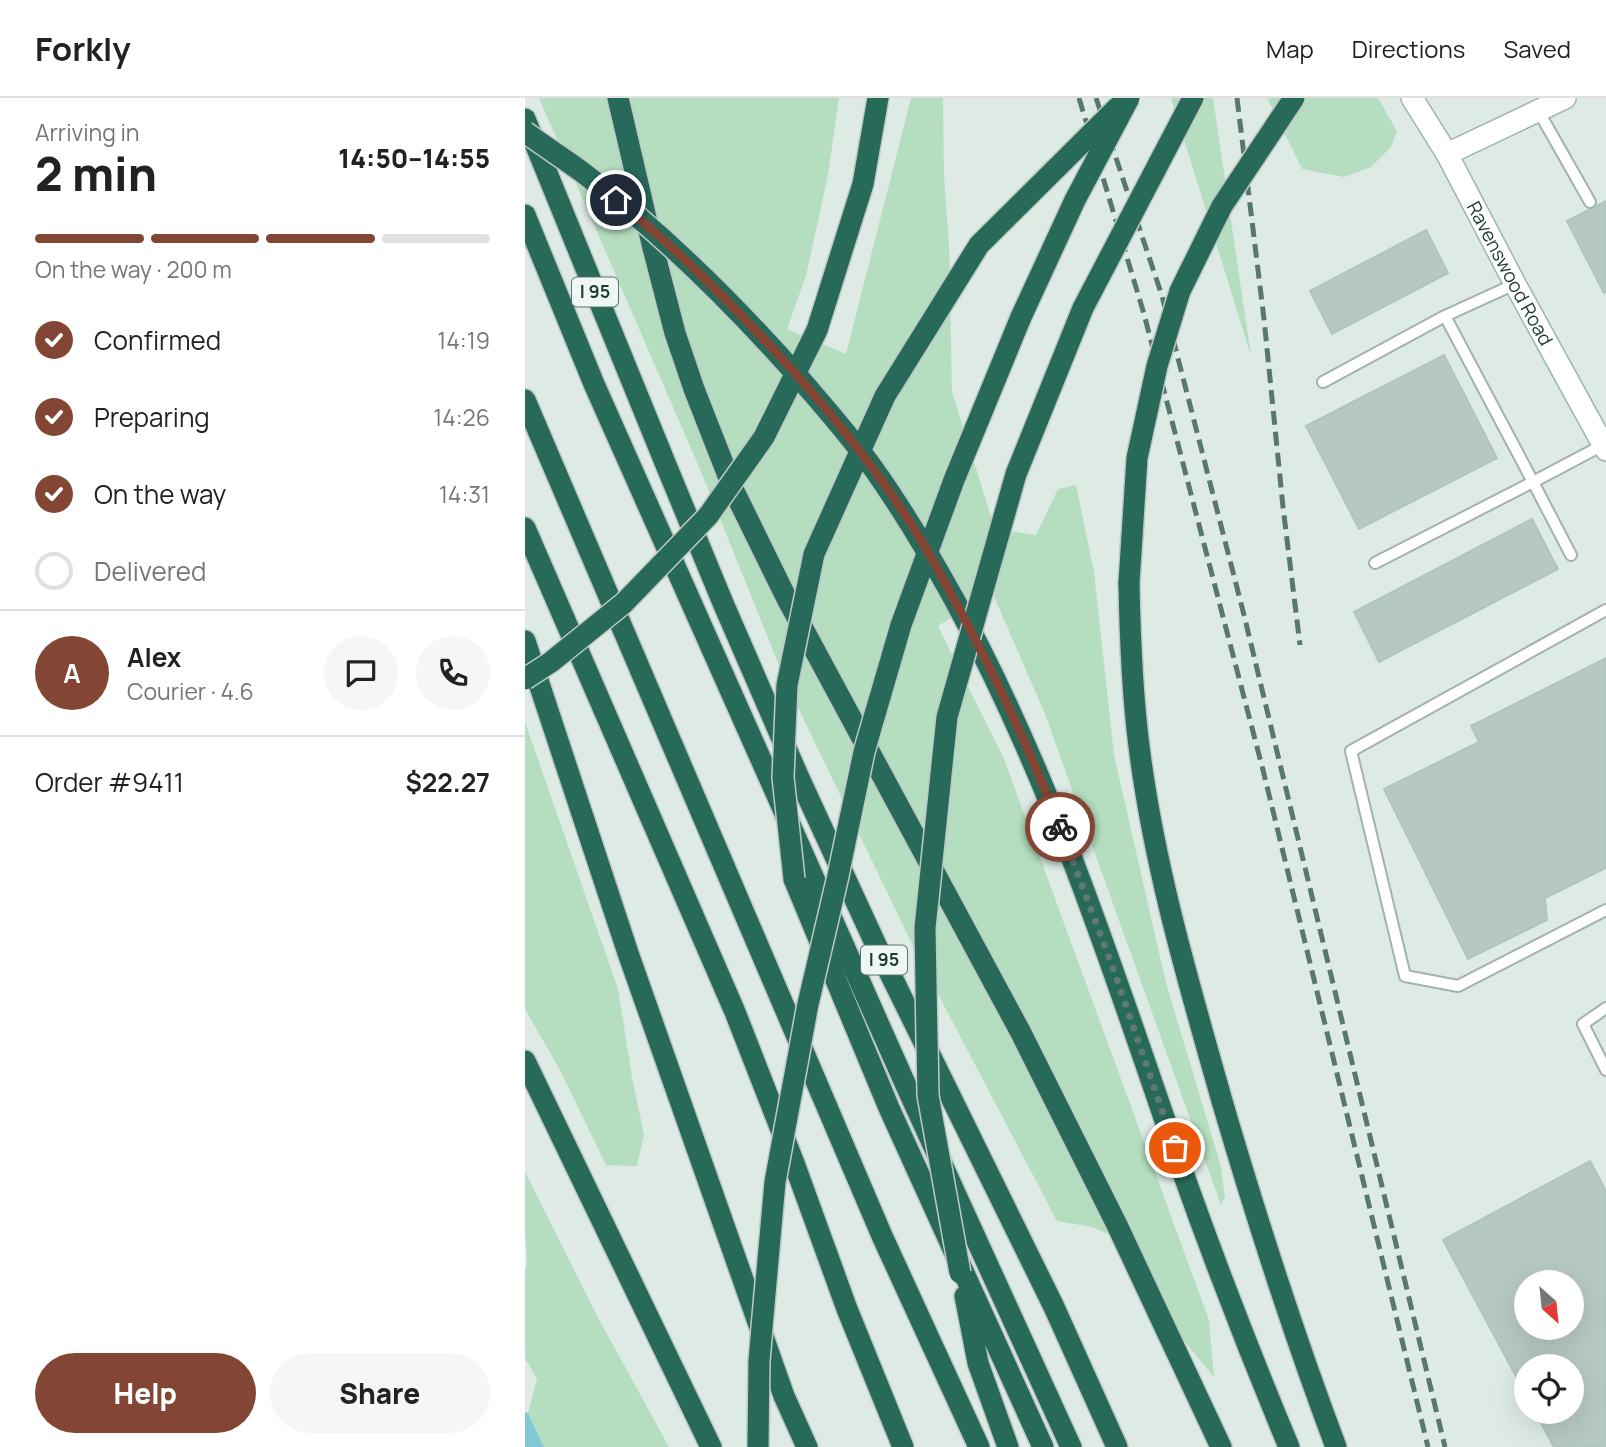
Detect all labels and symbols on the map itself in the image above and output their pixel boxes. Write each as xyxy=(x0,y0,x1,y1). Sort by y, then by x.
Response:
pin xyxy=(586,170,646,230)
street label: Ravenswood Road xyxy=(1461,197,1559,350)
road number: I 95 xyxy=(572,278,618,307)
courier xyxy=(1025,792,1095,862)
road number: I 95 xyxy=(861,946,907,974)
pin xyxy=(1145,1118,1205,1178)
north arrow xyxy=(1514,1270,1584,1340)

